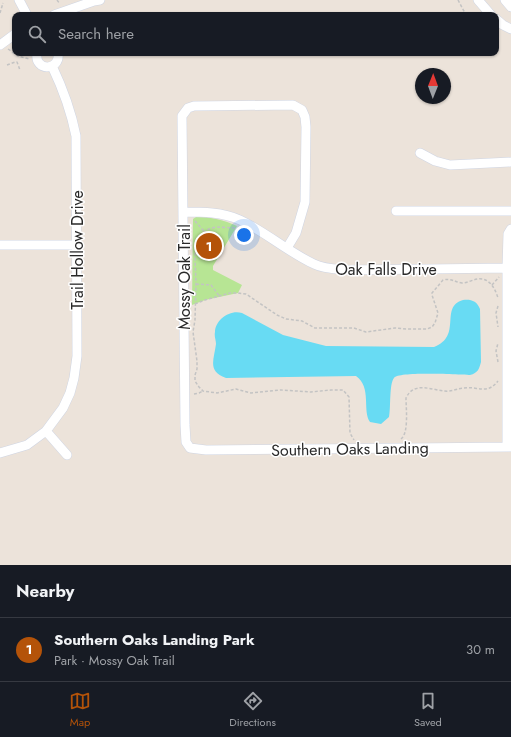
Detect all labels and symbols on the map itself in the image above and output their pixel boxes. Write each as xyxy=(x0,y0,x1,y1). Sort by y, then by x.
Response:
north arrow xyxy=(415,68,451,104)
street label: Trail Hollow Drive xyxy=(66,190,89,310)
street label: Mossy Oak Trail xyxy=(173,224,196,330)
your location xyxy=(234,225,254,245)
pin: 1 xyxy=(196,231,222,261)
street label: Oak Falls Drive xyxy=(335,258,437,281)
street label: Southern Oaks Landing xyxy=(271,436,429,462)

